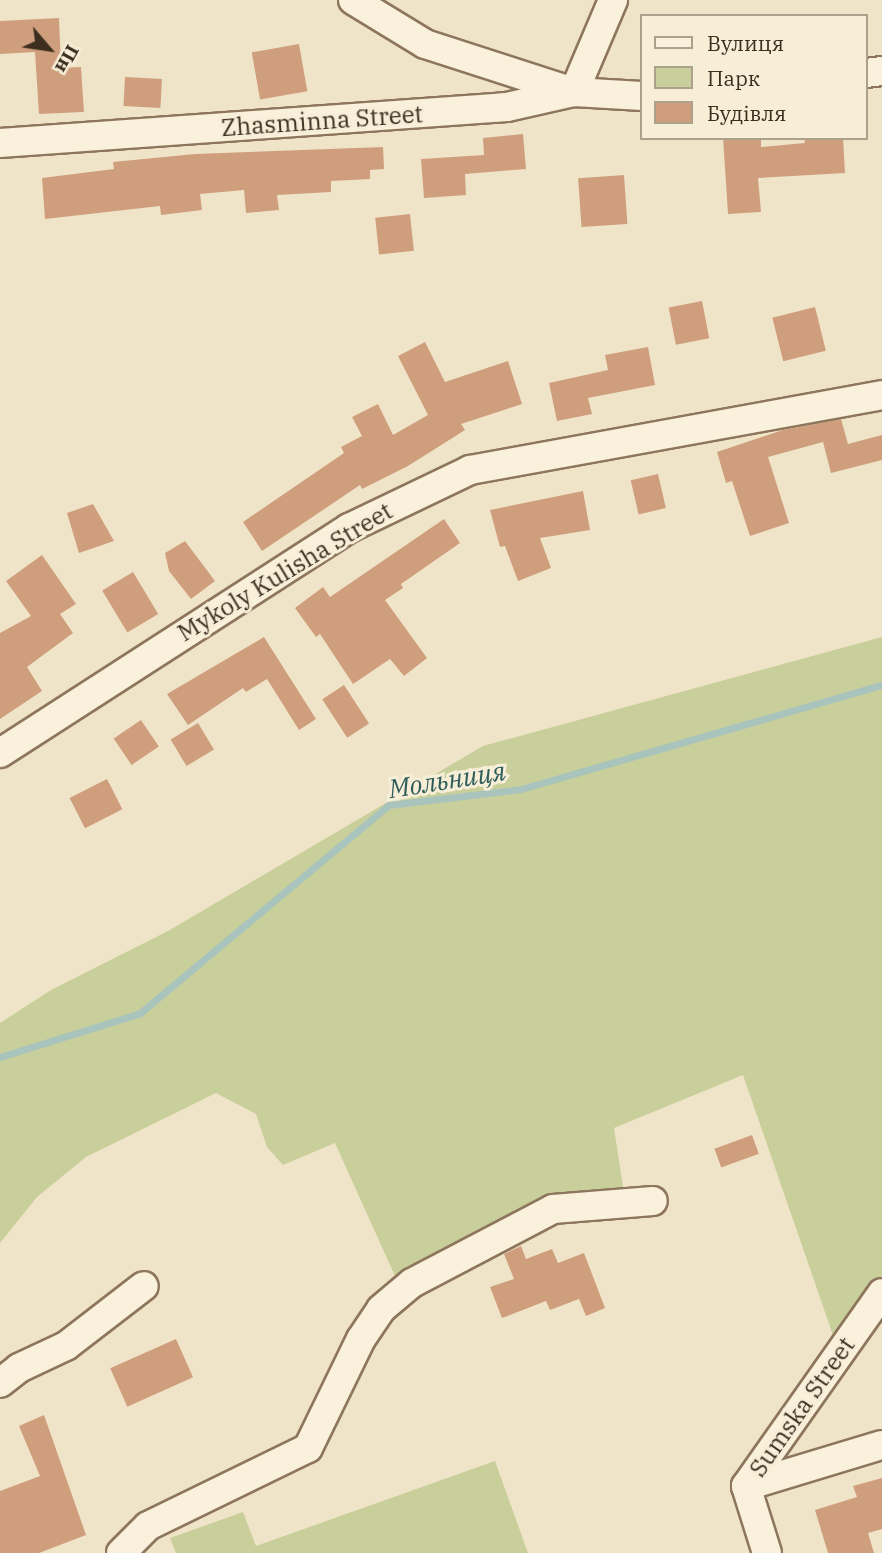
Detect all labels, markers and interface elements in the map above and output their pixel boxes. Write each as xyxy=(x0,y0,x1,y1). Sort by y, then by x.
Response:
north arrow xyxy=(14,14,84,84)
legend xyxy=(640,14,868,140)
text: Вулиця xyxy=(707,29,784,57)
text: Пн xyxy=(50,41,85,77)
text: Парк xyxy=(707,64,760,92)
text: Будівля xyxy=(707,99,786,127)
street label: Zhasminna Street xyxy=(220,100,424,142)
street label: Mykoly Kulisha Street xyxy=(172,496,398,648)
water label: Мольниця xyxy=(386,755,508,805)
street label: Sumska Street xyxy=(743,1332,861,1482)

